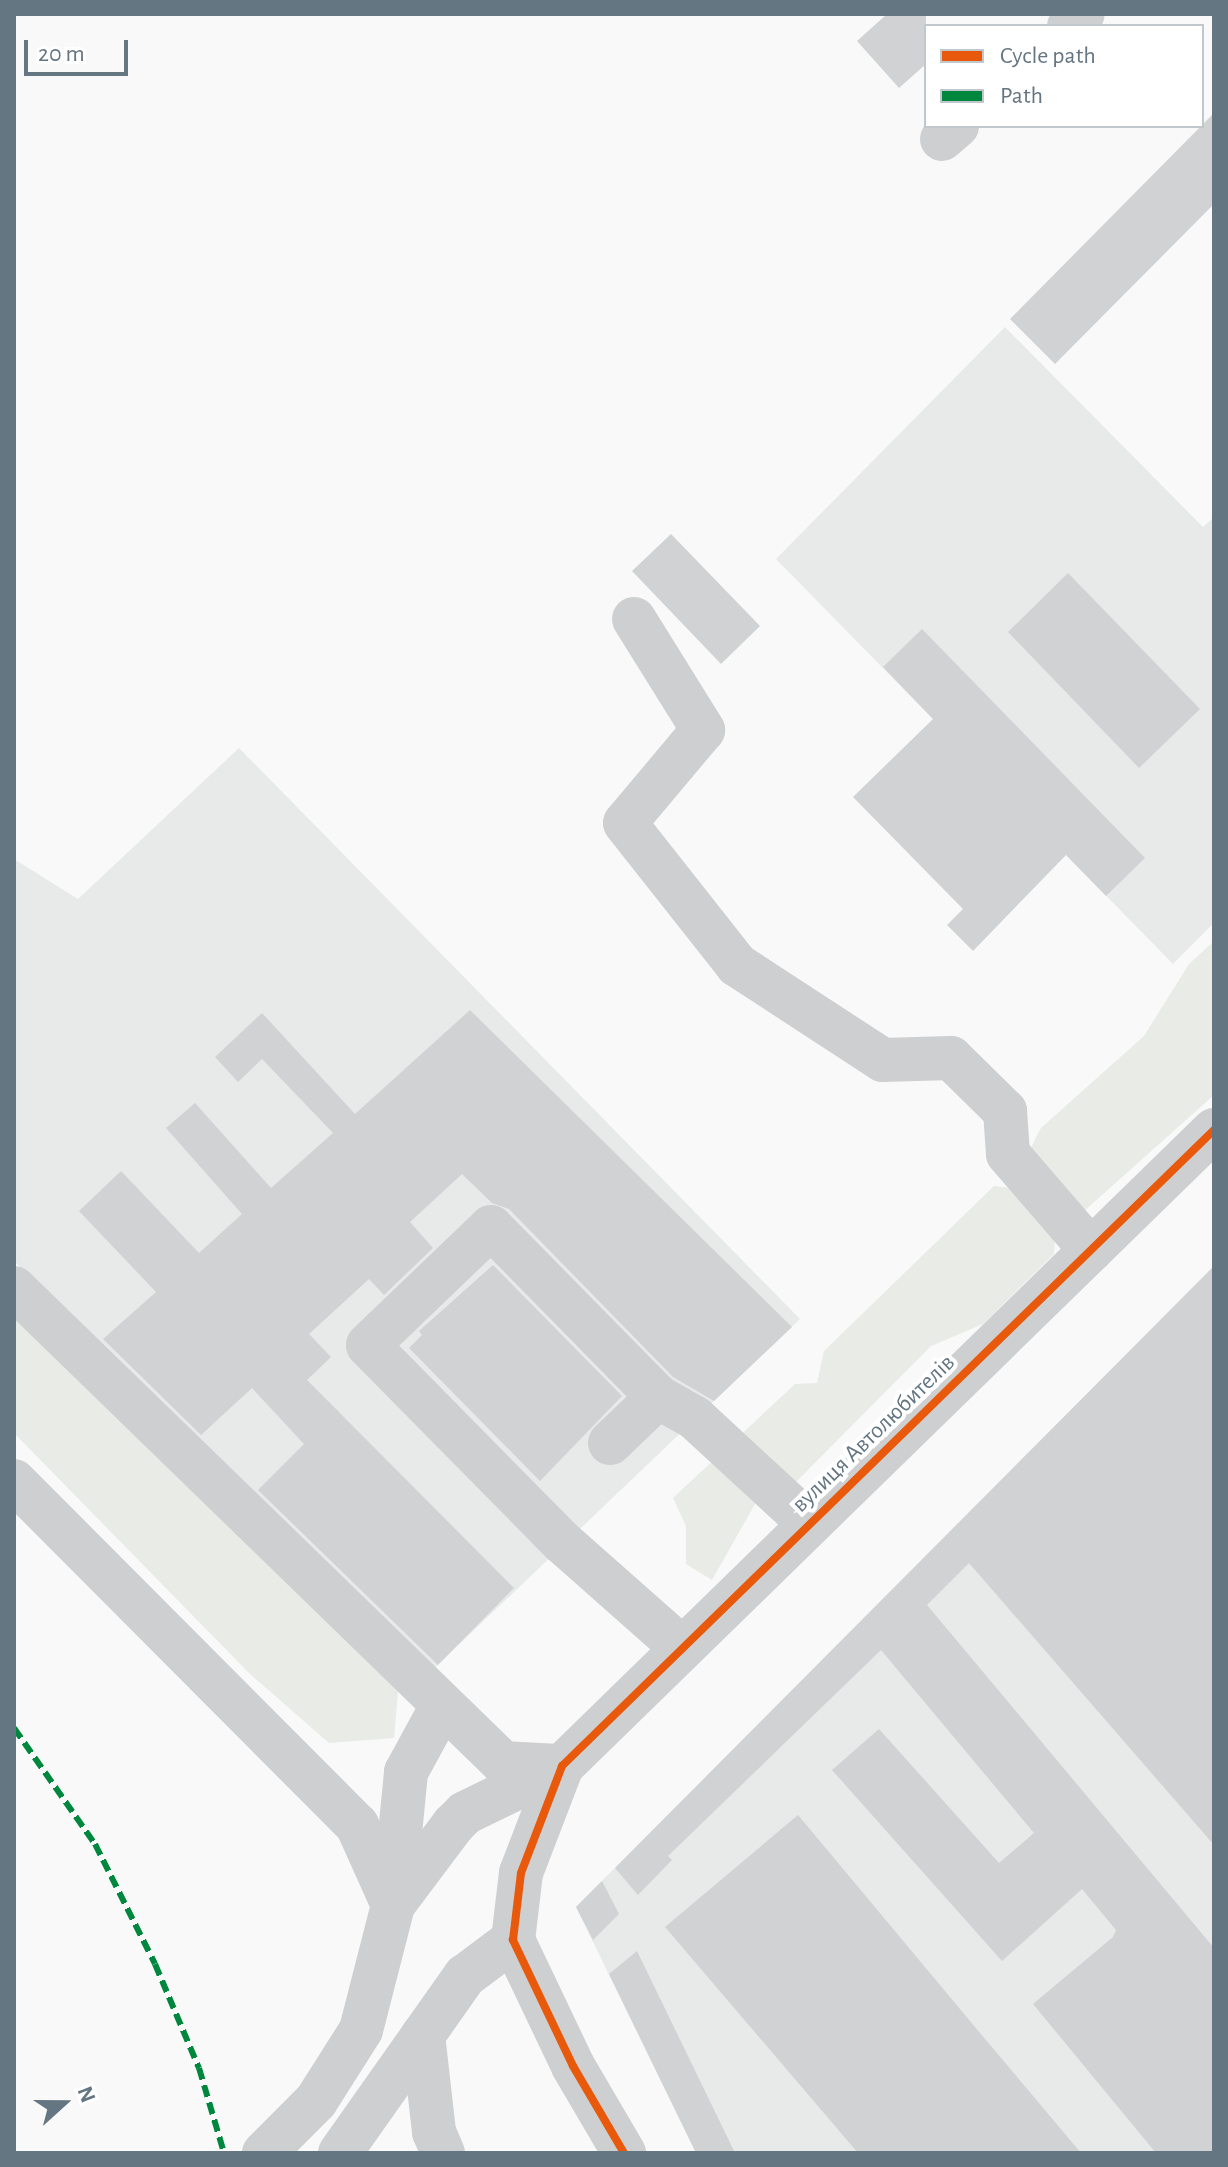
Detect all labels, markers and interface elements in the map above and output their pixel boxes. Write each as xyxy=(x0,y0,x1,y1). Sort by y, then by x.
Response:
scale bar xyxy=(28,24,132,74)
legend xyxy=(924,24,1204,128)
text: 20 m xyxy=(38,42,85,66)
text: Cycle path xyxy=(1000,44,1096,68)
text: Path xyxy=(1000,84,1043,108)
street label: вулиця Автолюбителів xyxy=(787,1349,961,1519)
north arrow xyxy=(24,2063,104,2143)
text: N xyxy=(73,2083,99,2105)

